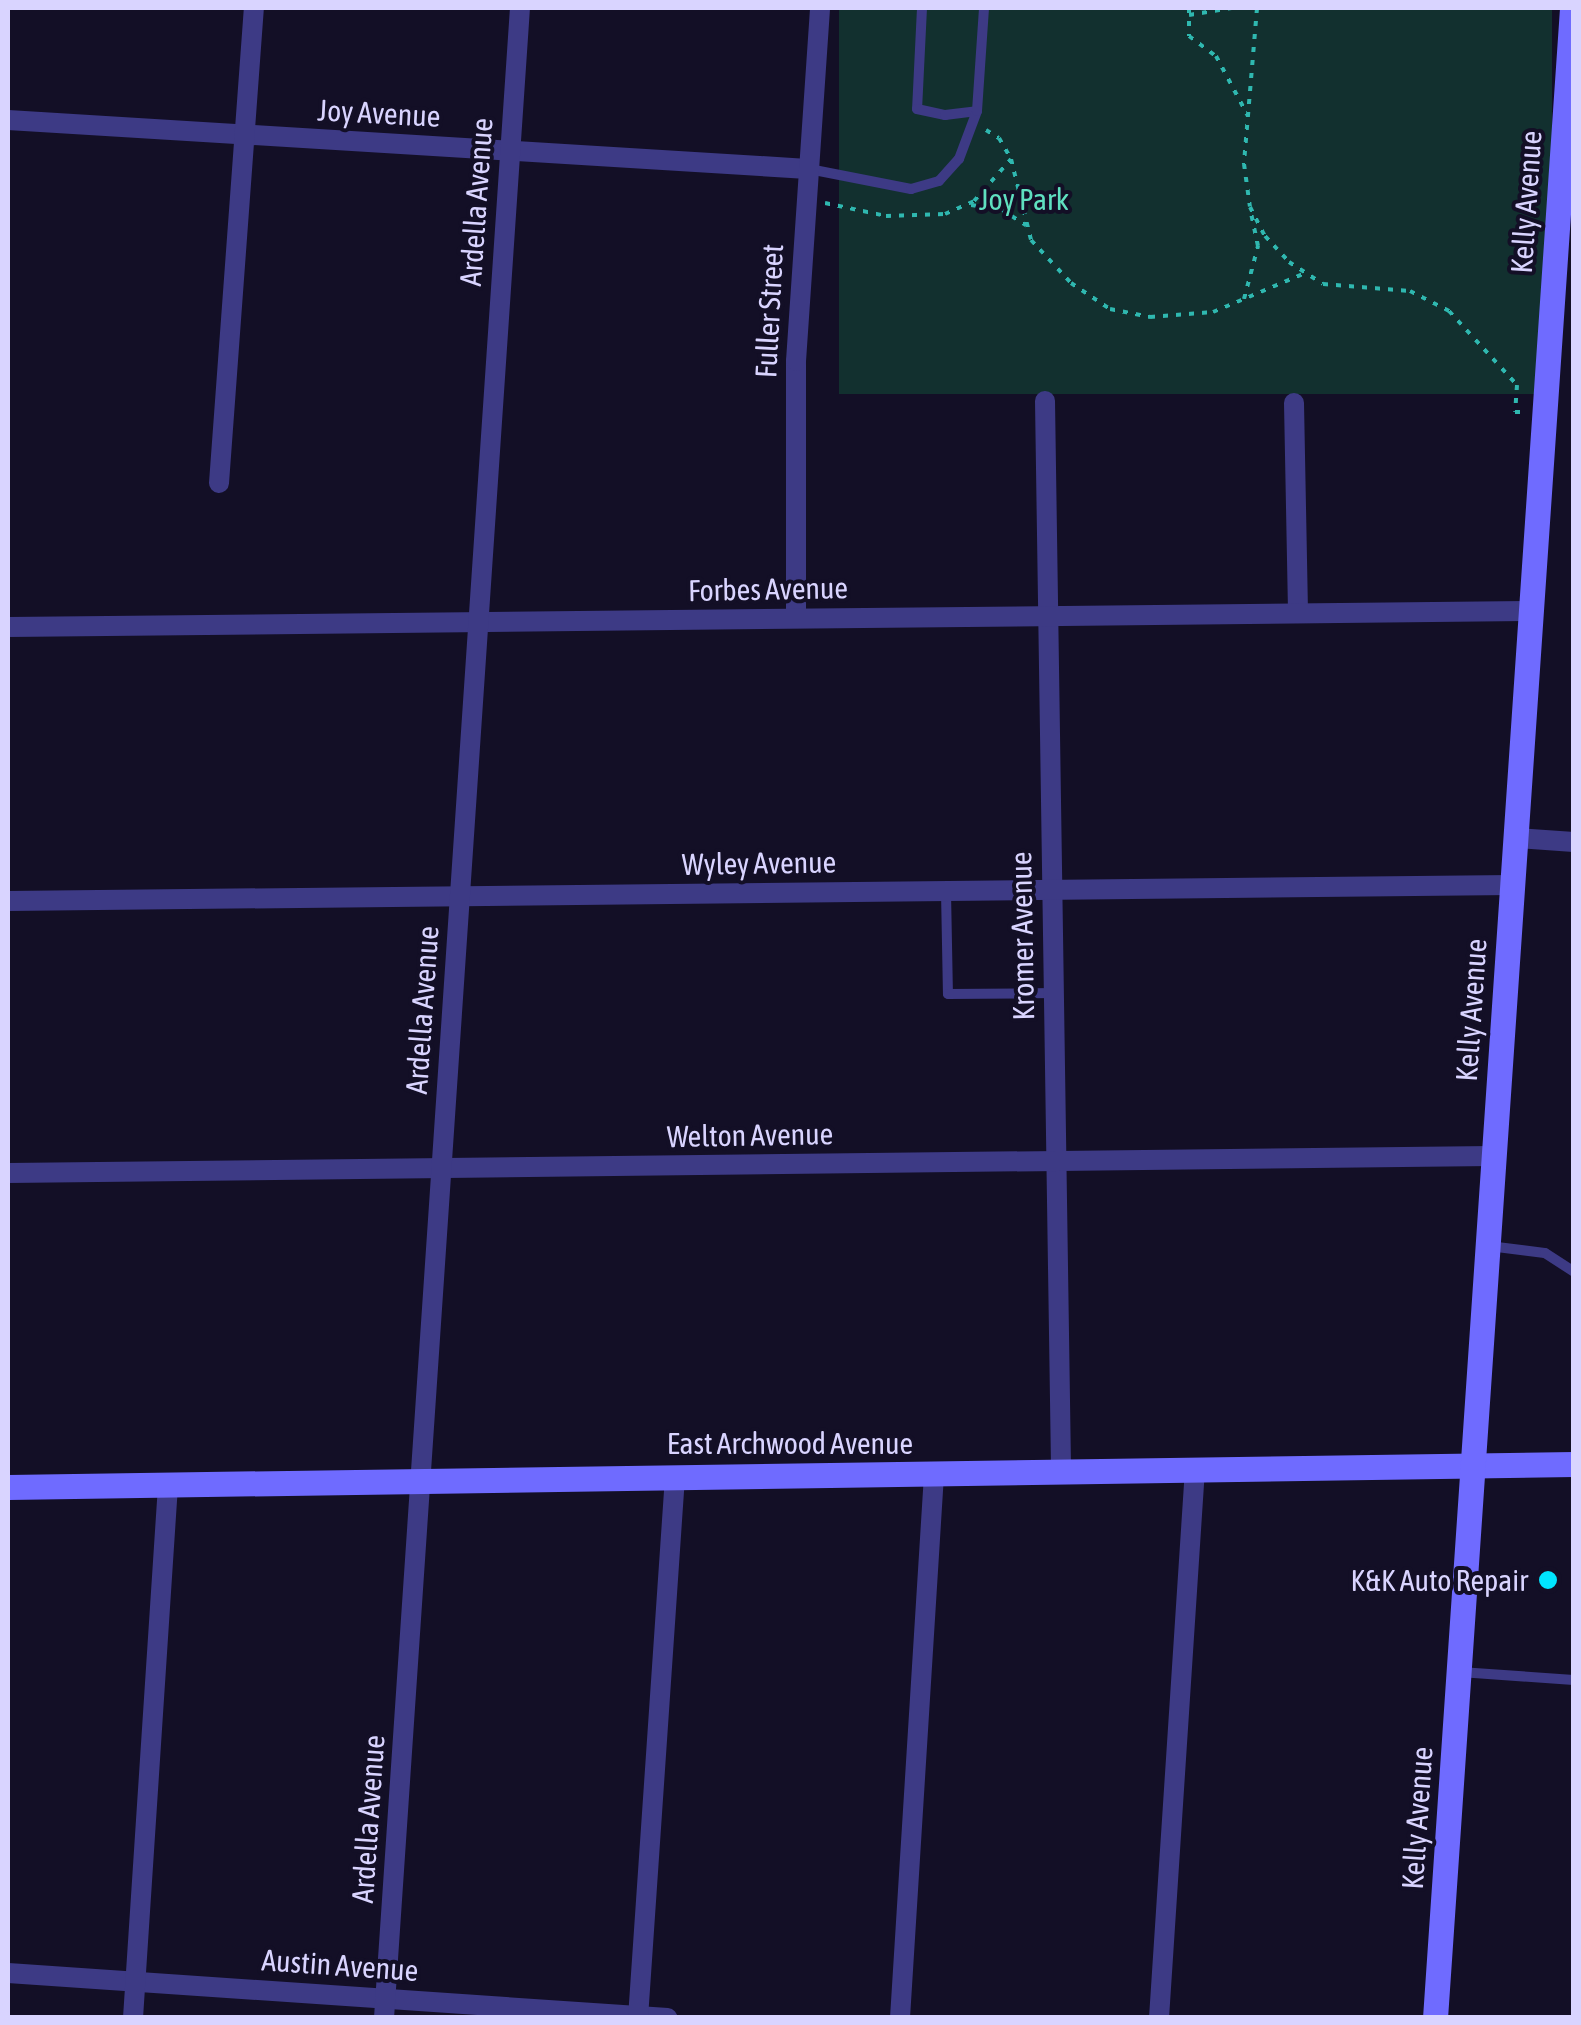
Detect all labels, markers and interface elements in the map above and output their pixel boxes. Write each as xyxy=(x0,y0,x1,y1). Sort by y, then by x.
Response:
street label: Joy Avenue xyxy=(317,92,441,134)
street label: Ardella Avenue xyxy=(452,117,500,287)
street label: Kelly Avenue xyxy=(1503,130,1549,274)
park label: Joy Park xyxy=(979,181,1069,217)
street label: Fuller Street xyxy=(748,243,790,379)
street label: Forbes Avenue xyxy=(688,570,848,608)
street label: Wyley Avenue xyxy=(681,844,837,882)
street label: Kromer Avenue xyxy=(1003,851,1041,1021)
street label: Ardella Avenue xyxy=(398,925,446,1095)
street label: Kelly Avenue xyxy=(1448,938,1494,1082)
street label: Welton Avenue xyxy=(666,1116,834,1154)
street label: East Archwood Avenue xyxy=(667,1425,913,1461)
place label: K&K Auto Repair xyxy=(1351,1562,1528,1598)
marker: K&K Auto Repair xyxy=(1537,1569,1559,1591)
street label: Ardella Avenue xyxy=(344,1734,392,1904)
street label: Kelly Avenue xyxy=(1394,1746,1440,1890)
street label: Austin Avenue xyxy=(260,1942,420,1988)

